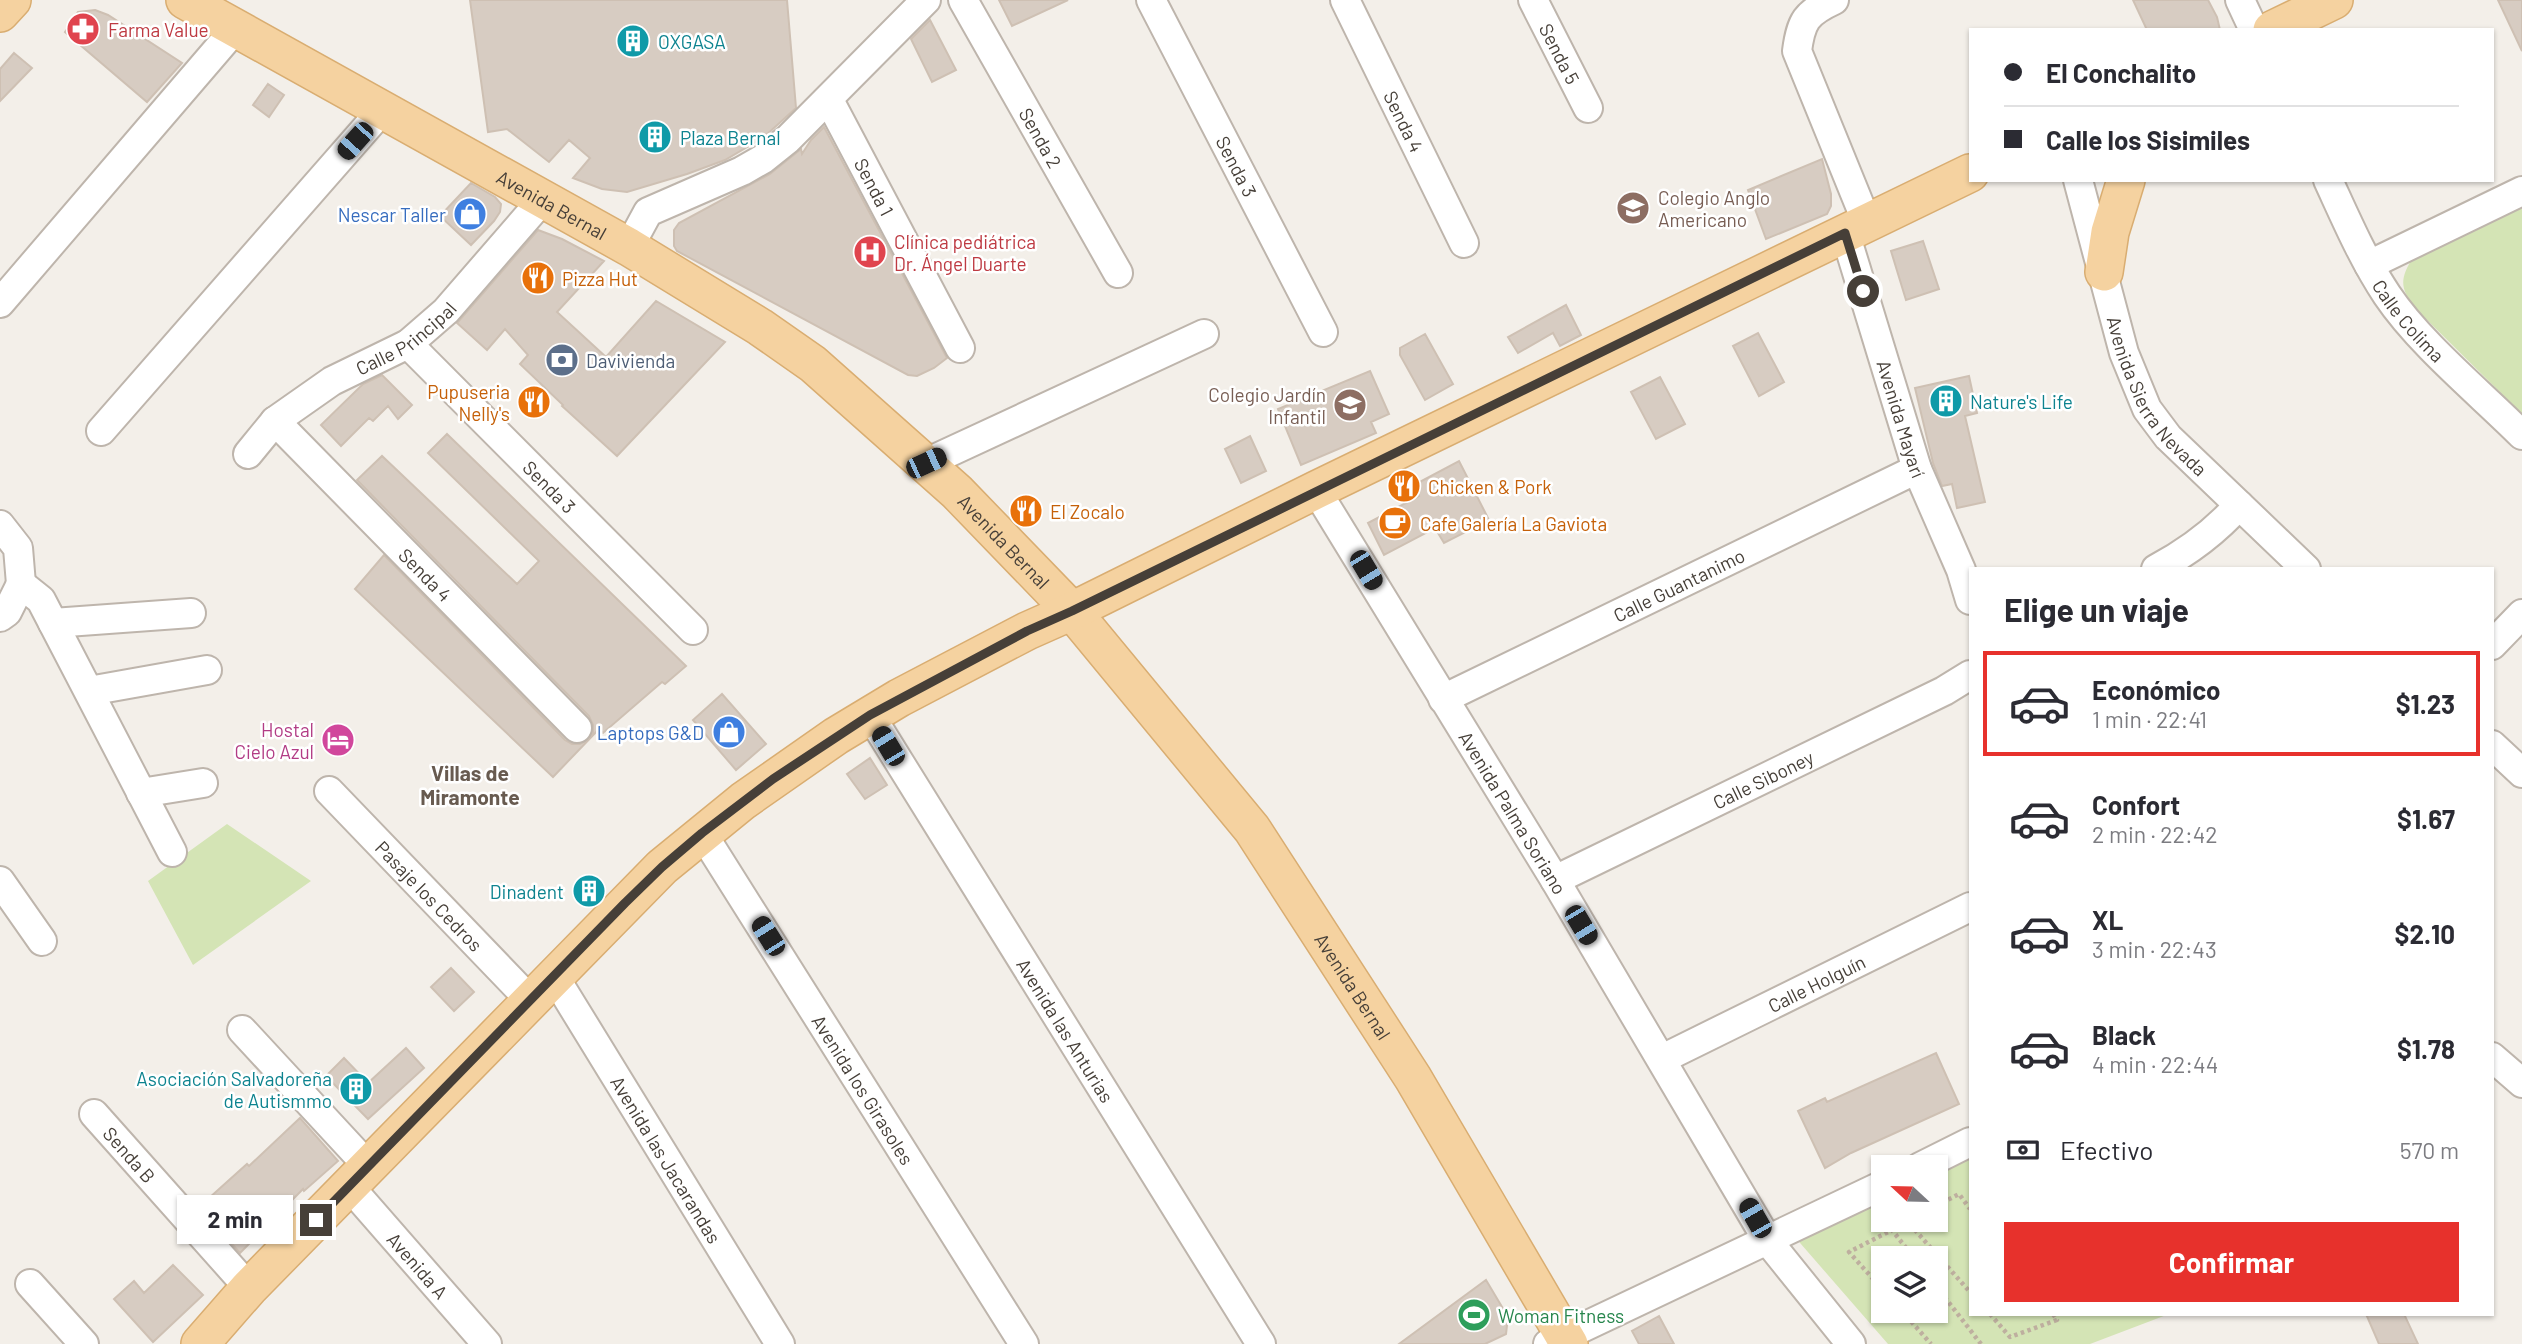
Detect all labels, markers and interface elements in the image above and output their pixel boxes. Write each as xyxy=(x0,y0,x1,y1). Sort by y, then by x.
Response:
pharmacy icon: Farma Value xyxy=(64,10,102,48)
place label: Farma Value xyxy=(108,18,209,41)
street label: Senda 5 xyxy=(1535,19,1585,88)
building icon: OXGASA xyxy=(614,22,652,60)
place label: OXGASA xyxy=(658,30,726,53)
text: El Conchalito xyxy=(2046,57,2196,88)
street label: Senda 4 xyxy=(1380,87,1429,156)
street label: Senda 2 xyxy=(1015,103,1067,172)
car xyxy=(334,118,377,164)
building icon: Plaza Bernal xyxy=(636,118,674,156)
text: Calle los Sisimiles xyxy=(2046,124,2250,155)
place label: Plaza Bernal xyxy=(680,126,781,149)
street label: Senda 3 xyxy=(1212,132,1262,200)
street label: Senda 1 xyxy=(850,154,899,219)
street label: Avenida Bernal xyxy=(493,164,611,244)
place label: Colegio Anglo Americano xyxy=(1658,186,1770,231)
school or university icon: Colegio Anglo Americano xyxy=(1614,189,1652,227)
shop icon: Nescar Taller xyxy=(451,195,489,233)
place label: Nescar Taller xyxy=(338,203,446,226)
place label: Clínica pediátrica Dr. Ángel Duarte xyxy=(894,230,1036,275)
hospital icon: Clínica pediátrica Dr. Ángel Duarte xyxy=(851,233,889,271)
restaurant icon: Pizza Hut xyxy=(519,259,557,297)
place label: Pizza Hut xyxy=(562,267,638,290)
route start xyxy=(1847,275,1879,307)
street label: Calle Colima xyxy=(2368,275,2450,366)
street label: Calle Principal xyxy=(352,297,461,379)
street label: Avenida Sierra Nevada xyxy=(2103,313,2212,480)
bank icon: Davivienda xyxy=(543,341,581,379)
place label: Davivienda xyxy=(586,349,675,372)
street label: Avenida Mayarí xyxy=(1873,357,1931,481)
place label: Pupuseria Nelly's xyxy=(427,380,510,425)
building icon: Nature's Life xyxy=(1927,382,1965,420)
restaurant icon: Pupuseria Nelly's xyxy=(515,383,553,421)
place label: Colegio Jardín Infantil xyxy=(1208,383,1326,428)
school or university icon: Colegio Jardín Infantil xyxy=(1331,386,1369,424)
place label: Nature's Life xyxy=(1970,390,2073,413)
car xyxy=(903,445,950,481)
street label: Senda 3 xyxy=(519,455,581,518)
restaurant icon: Chicken & Pork xyxy=(1385,467,1423,505)
place label: Chicken & Pork xyxy=(1428,475,1552,498)
street label: Avenida Bernal xyxy=(954,489,1055,593)
restaurant icon: El Zocalo xyxy=(1007,492,1045,530)
place label: El Zocalo xyxy=(1050,500,1125,523)
cafe icon: Cafe Galería La Gaviota xyxy=(1376,504,1414,542)
place label: Cafe Galería La Gaviota xyxy=(1420,512,1607,535)
street label: Senda 4 xyxy=(395,543,457,606)
street label: Calle Guantanimo xyxy=(1609,543,1748,626)
car xyxy=(1347,547,1386,593)
text: Elige un viaje xyxy=(2004,590,2189,628)
icon: car xyxy=(2008,672,2071,735)
text: Económico xyxy=(2092,674,2221,705)
text: $1.23 xyxy=(2396,688,2455,719)
text: 1 min · 22:41 xyxy=(2092,705,2207,733)
shop icon: Laptops G&D xyxy=(710,713,748,751)
place label: Hostal Cielo Azul xyxy=(234,718,314,763)
hotel icon: Hostal Cielo Azul xyxy=(319,721,357,759)
place label: Laptops G&D xyxy=(597,721,704,744)
car xyxy=(869,723,908,769)
street label: Avenida Palma Soriano xyxy=(1455,727,1572,898)
street label: Calle Siboney xyxy=(1709,745,1817,813)
district label: Villas de Miramonte xyxy=(420,760,520,809)
icon: car xyxy=(2008,787,2071,850)
text: Confort xyxy=(2092,789,2180,820)
text: $1.67 xyxy=(2397,803,2455,834)
text: 2 min · 22:42 xyxy=(2092,820,2218,848)
street label: Pasaje los Cedros xyxy=(371,835,488,956)
building icon: Dinadent xyxy=(570,872,608,910)
place label: Dinadent xyxy=(490,880,564,903)
car xyxy=(1562,902,1601,948)
icon: car xyxy=(2008,902,2071,965)
text: XL xyxy=(2092,904,2123,935)
car xyxy=(748,913,789,959)
text: $2.10 xyxy=(2395,918,2455,949)
street label: Avenida Bernal xyxy=(1311,928,1396,1044)
text: 3 min · 22:43 xyxy=(2092,935,2217,963)
street label: Calle Holguín xyxy=(1764,949,1869,1017)
street label: Avenida las Anturias xyxy=(1012,954,1119,1106)
street label: Avenida los Girasoles xyxy=(808,1010,919,1169)
icon: car xyxy=(2008,1017,2071,1080)
text: Black xyxy=(2092,1019,2156,1050)
text: $1.78 xyxy=(2397,1033,2455,1064)
text: 4 min · 22:44 xyxy=(2092,1050,2218,1078)
place label: Asociación Salvadoreña de Autismmo xyxy=(136,1067,332,1112)
building icon: Asociación Salvadoreña de Autismmo xyxy=(337,1070,375,1108)
street label: Avenida las Jacarandas xyxy=(606,1071,727,1247)
street label: Senda B xyxy=(99,1122,161,1187)
icon: cash xyxy=(2004,1131,2042,1169)
text: Efectivo xyxy=(2060,1134,2153,1165)
text: 570 m xyxy=(2400,1136,2459,1164)
north arrow xyxy=(1871,1155,1948,1232)
map controls xyxy=(1871,1155,1948,1323)
car xyxy=(1736,1195,1775,1241)
callout: 2 min xyxy=(176,1196,292,1244)
route end xyxy=(300,1204,332,1236)
text: 2 min xyxy=(207,1205,263,1233)
button: Confirmar xyxy=(2004,1222,2459,1302)
street label: Avenida A xyxy=(383,1227,453,1303)
button: layers xyxy=(1871,1246,1948,1323)
sports icon: Woman Fitness xyxy=(1455,1296,1493,1334)
place label: Woman Fitness xyxy=(1498,1304,1624,1327)

